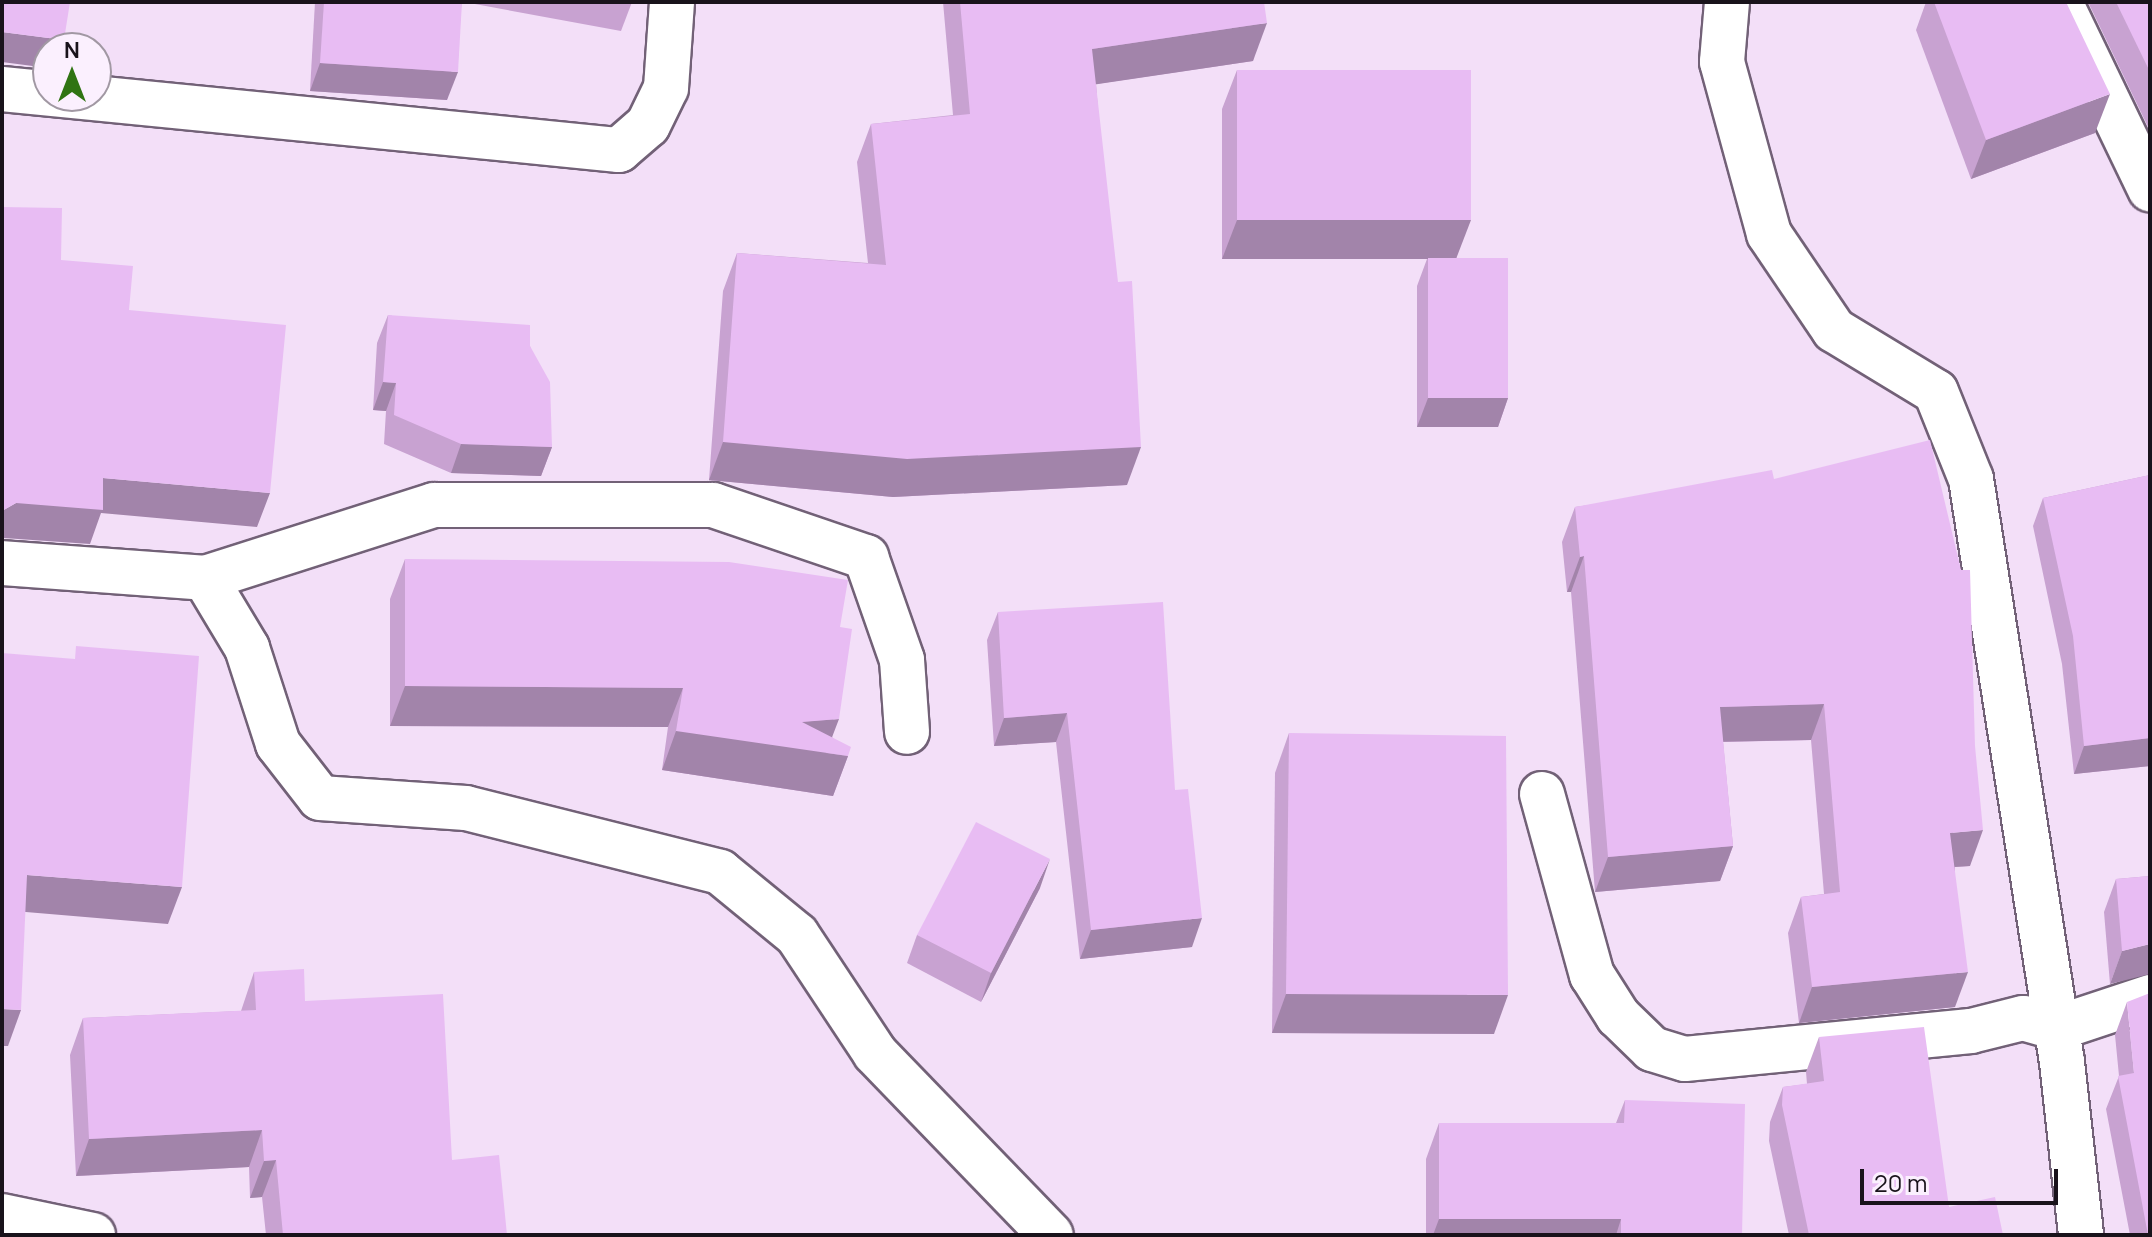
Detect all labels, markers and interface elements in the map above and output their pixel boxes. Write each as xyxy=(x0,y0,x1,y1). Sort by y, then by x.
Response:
north arrow xyxy=(32,32,112,112)
text: N xyxy=(64,35,80,65)
scale bar xyxy=(1864,1153,2062,1203)
text: 20 m xyxy=(1874,1166,1927,1199)

